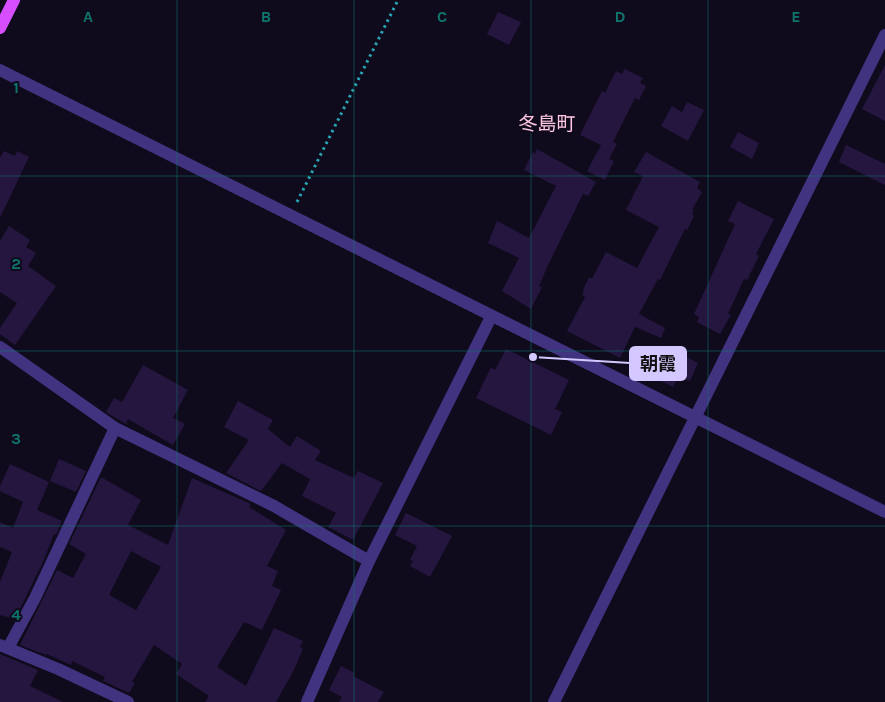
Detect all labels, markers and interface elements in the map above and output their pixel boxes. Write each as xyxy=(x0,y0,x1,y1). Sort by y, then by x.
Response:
text: A xyxy=(83,7,93,26)
text: B xyxy=(261,7,271,26)
text: C xyxy=(437,7,447,26)
text: D xyxy=(615,7,626,26)
text: E xyxy=(791,7,801,26)
text: 1 xyxy=(13,78,19,97)
district label: 冬島町 xyxy=(518,113,576,135)
text: 2 xyxy=(11,254,21,273)
callout: 朝霞 xyxy=(630,347,686,380)
text: 朝霞 xyxy=(640,353,676,375)
text: 3 xyxy=(11,429,21,448)
text: 4 xyxy=(11,605,21,624)

